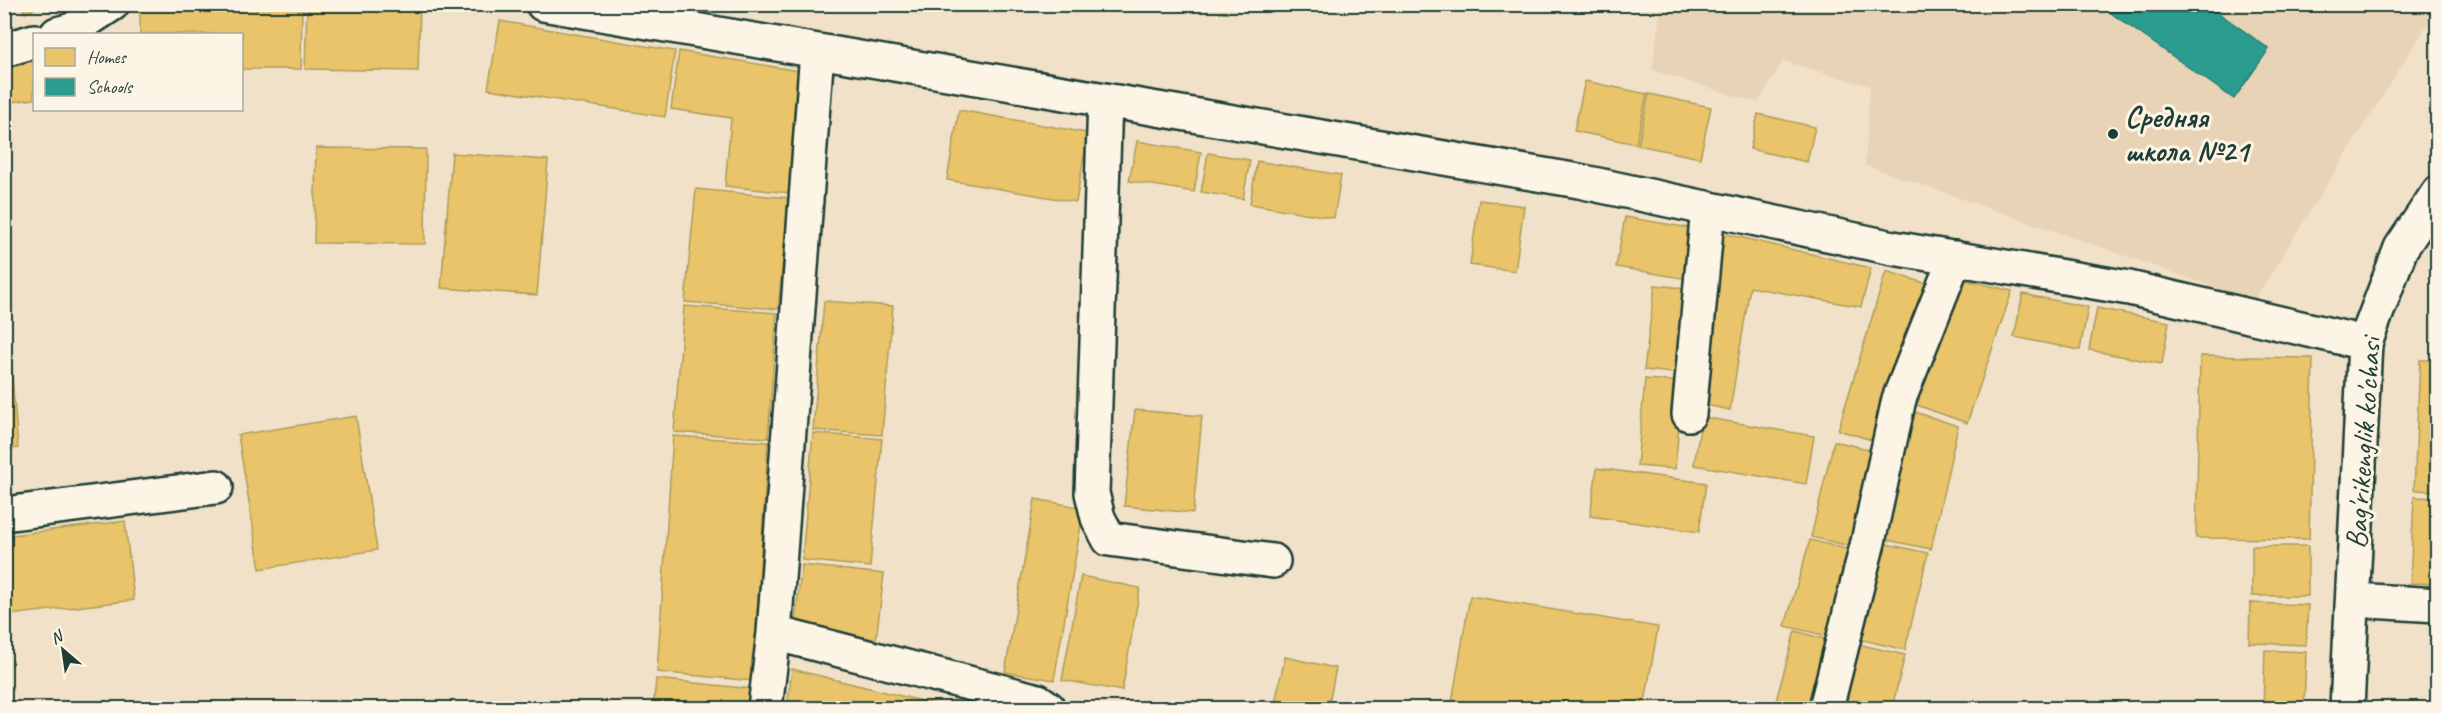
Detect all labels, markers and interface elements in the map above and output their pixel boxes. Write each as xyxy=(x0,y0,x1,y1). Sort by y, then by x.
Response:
legend xyxy=(33,33,243,111)
text: Homes xyxy=(87,46,127,68)
text: Schools xyxy=(87,76,134,98)
place label: Средняя школа №21 xyxy=(2125,98,2252,170)
marker: Средняя школа №21 xyxy=(2106,127,2120,141)
street label: Bag'rikenglik ko'chasi xyxy=(2337,333,2390,550)
north arrow xyxy=(33,620,93,680)
text: N xyxy=(47,625,68,649)

